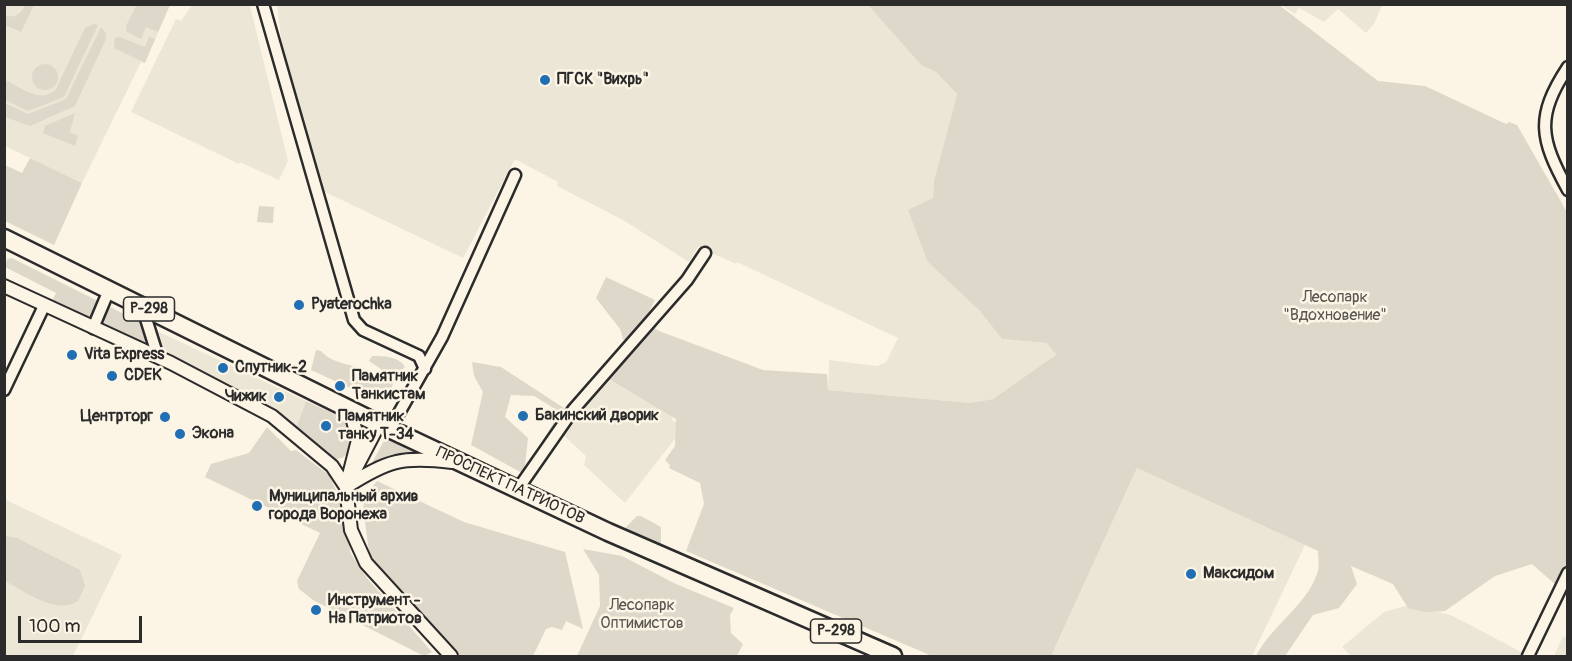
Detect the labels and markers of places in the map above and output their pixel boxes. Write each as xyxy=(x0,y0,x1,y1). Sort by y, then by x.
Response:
place label: ПГСК "Вихрь" xyxy=(557,70,649,90)
marker: ПГСК "Вихрь" xyxy=(538,73,552,87)
place label: Pyaterochka xyxy=(311,295,392,315)
marker: Pyaterochka xyxy=(292,298,306,312)
place label: Vita Express xyxy=(84,345,164,365)
marker: Vita Express xyxy=(65,348,79,362)
place label: Спутник-2 xyxy=(235,358,307,378)
marker: Спутник-2 xyxy=(216,361,230,375)
place label: CDEK xyxy=(124,366,162,386)
place label: Памятник Танкистам xyxy=(352,367,425,405)
marker: CDEK xyxy=(105,369,119,383)
marker: Памятник Танкистам xyxy=(333,379,347,393)
place label: Чижик xyxy=(225,387,267,407)
marker: Чижик xyxy=(272,390,286,404)
place label: Бакинский дворик xyxy=(535,406,659,426)
place label: Центрторг xyxy=(81,407,153,427)
place label: Памятник танку Т-34 xyxy=(338,407,414,445)
marker: Бакинский дворик xyxy=(516,409,530,423)
marker: Центрторг xyxy=(158,410,172,424)
marker: Памятник танку Т-34 xyxy=(319,419,333,433)
place label: Экона xyxy=(192,424,234,444)
marker: Экона xyxy=(173,427,187,441)
place label: Муниципальный архив города Воронежа xyxy=(269,487,418,525)
marker: Муниципальный архив города Воронежа xyxy=(250,499,264,513)
place label: Максидом xyxy=(1203,564,1274,584)
marker: Максидом xyxy=(1184,567,1198,581)
place label: Инструмент - На Патриотов xyxy=(328,591,422,629)
marker: Инструмент - На Патриотов xyxy=(309,603,323,617)

